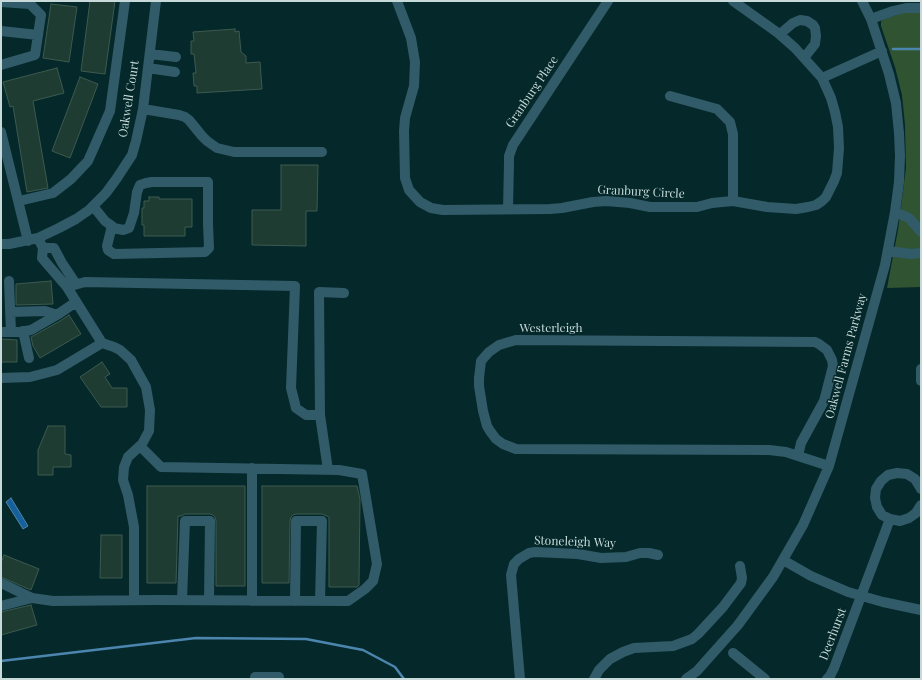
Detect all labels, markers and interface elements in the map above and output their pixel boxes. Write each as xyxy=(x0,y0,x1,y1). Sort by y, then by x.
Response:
street label: Granburg Place xyxy=(503,53,561,131)
street label: Oakwell Court xyxy=(116,59,142,139)
street label: Granburg Circle xyxy=(597,183,685,201)
street label: Oakwell Farms Parkway xyxy=(822,292,870,420)
street label: Westerleigh xyxy=(519,321,583,335)
street label: Stoneleigh Way xyxy=(534,533,616,551)
street label: Deerhurst xyxy=(816,606,850,662)

